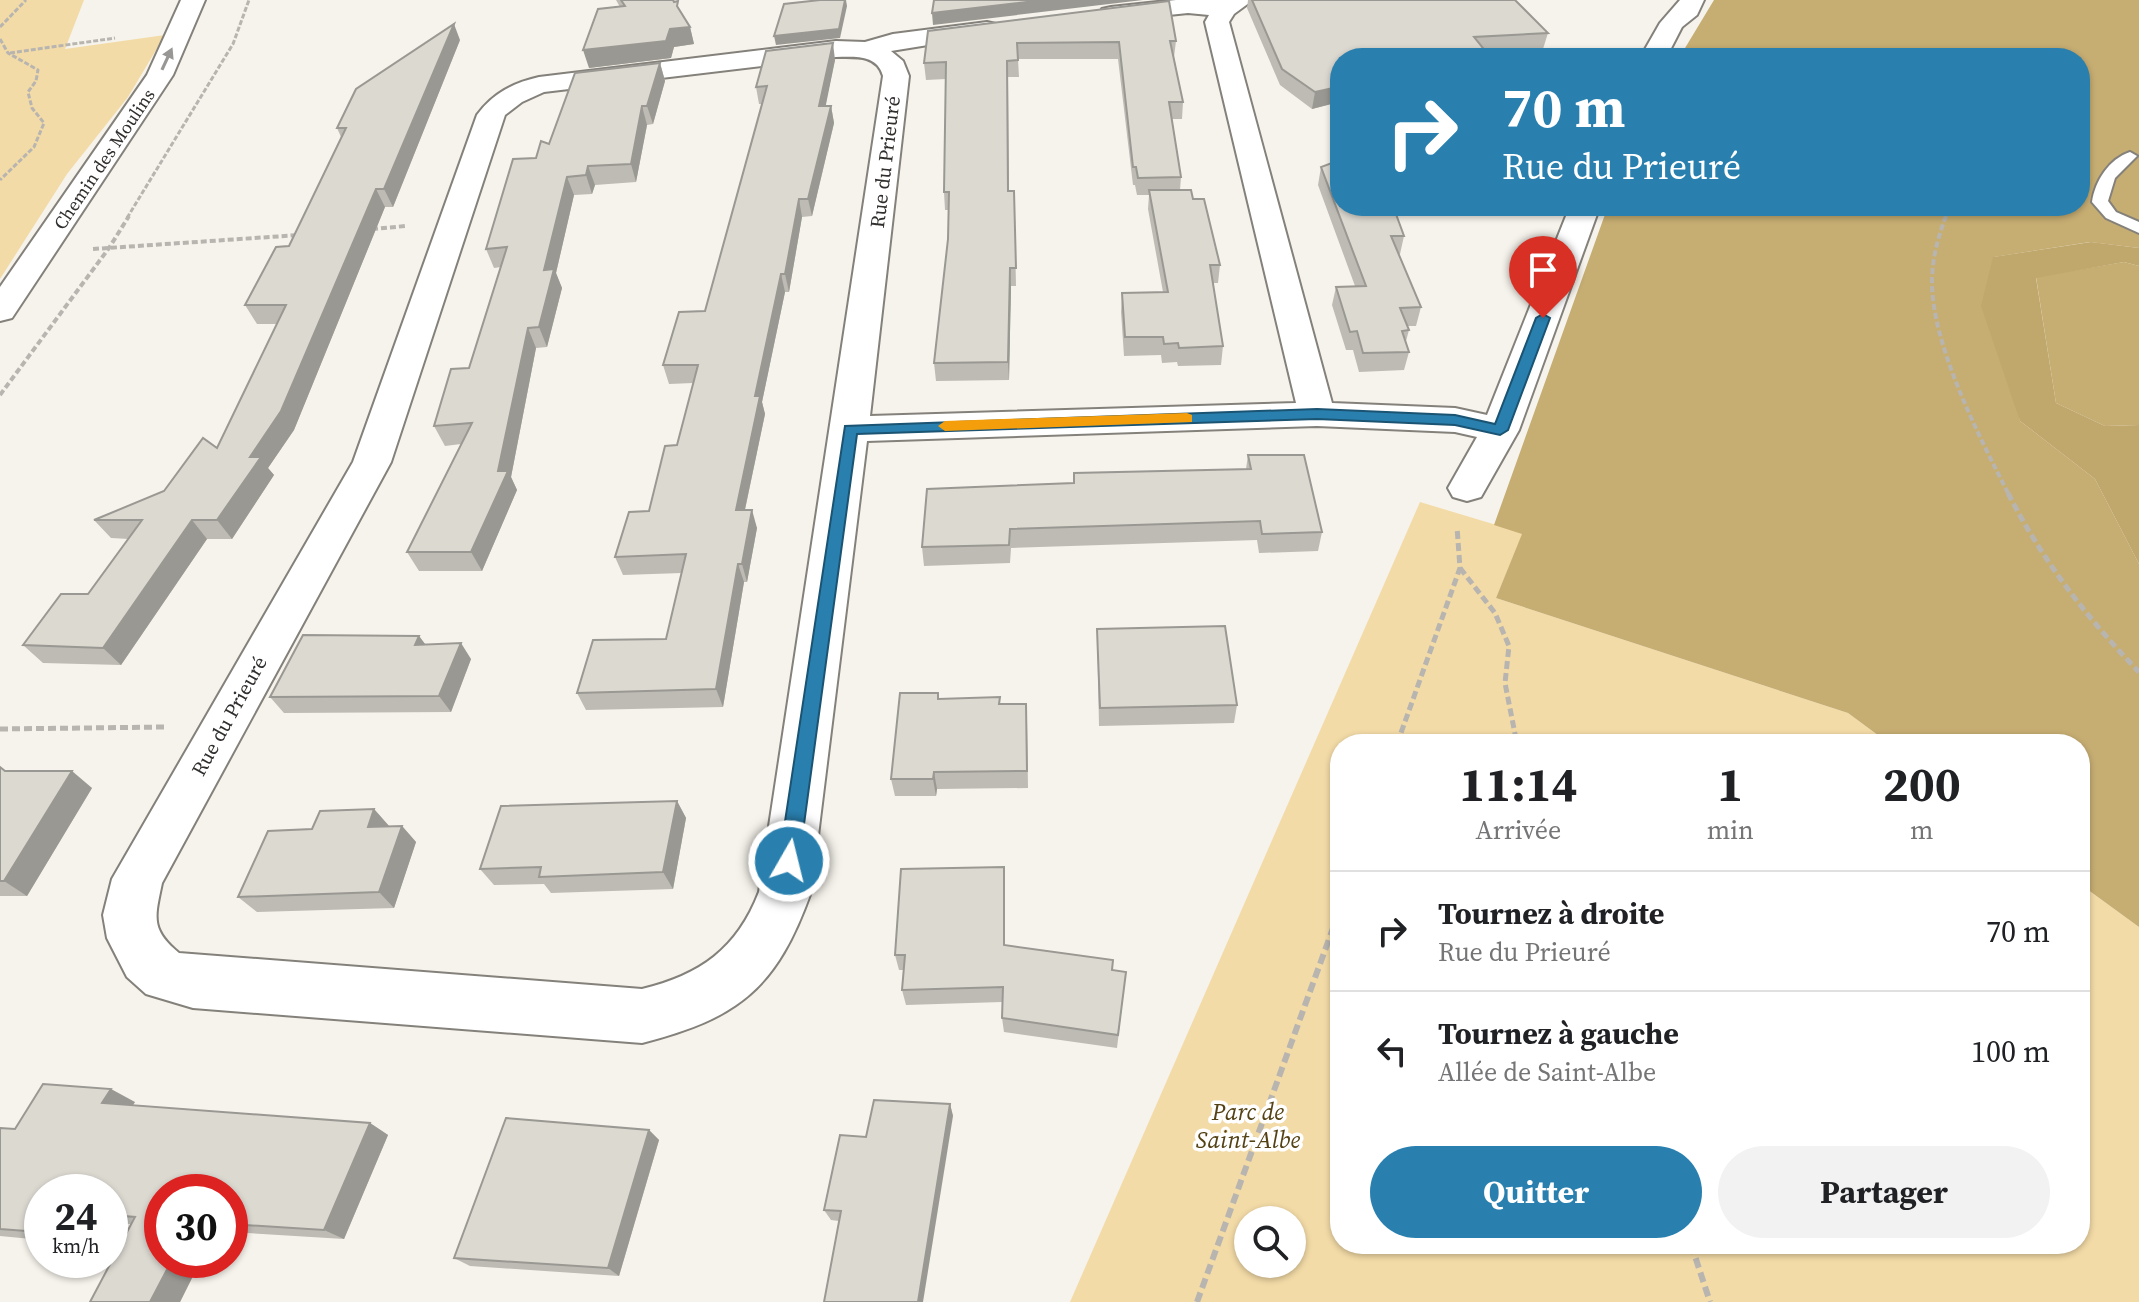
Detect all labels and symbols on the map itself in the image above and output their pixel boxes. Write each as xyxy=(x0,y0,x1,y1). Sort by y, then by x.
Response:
one-way arrow xyxy=(160,48,174,71)
street label: Chemin des Moulins xyxy=(48,83,161,234)
street label: Rue du Prieuré xyxy=(863,94,907,230)
pin xyxy=(1509,236,1577,318)
street label: Rue du Prieuré xyxy=(185,651,273,781)
position arrow xyxy=(747,819,831,903)
park label: Parc de Saint-Albe xyxy=(1196,1095,1300,1156)
speed limit sign: 30 xyxy=(144,1174,248,1278)

